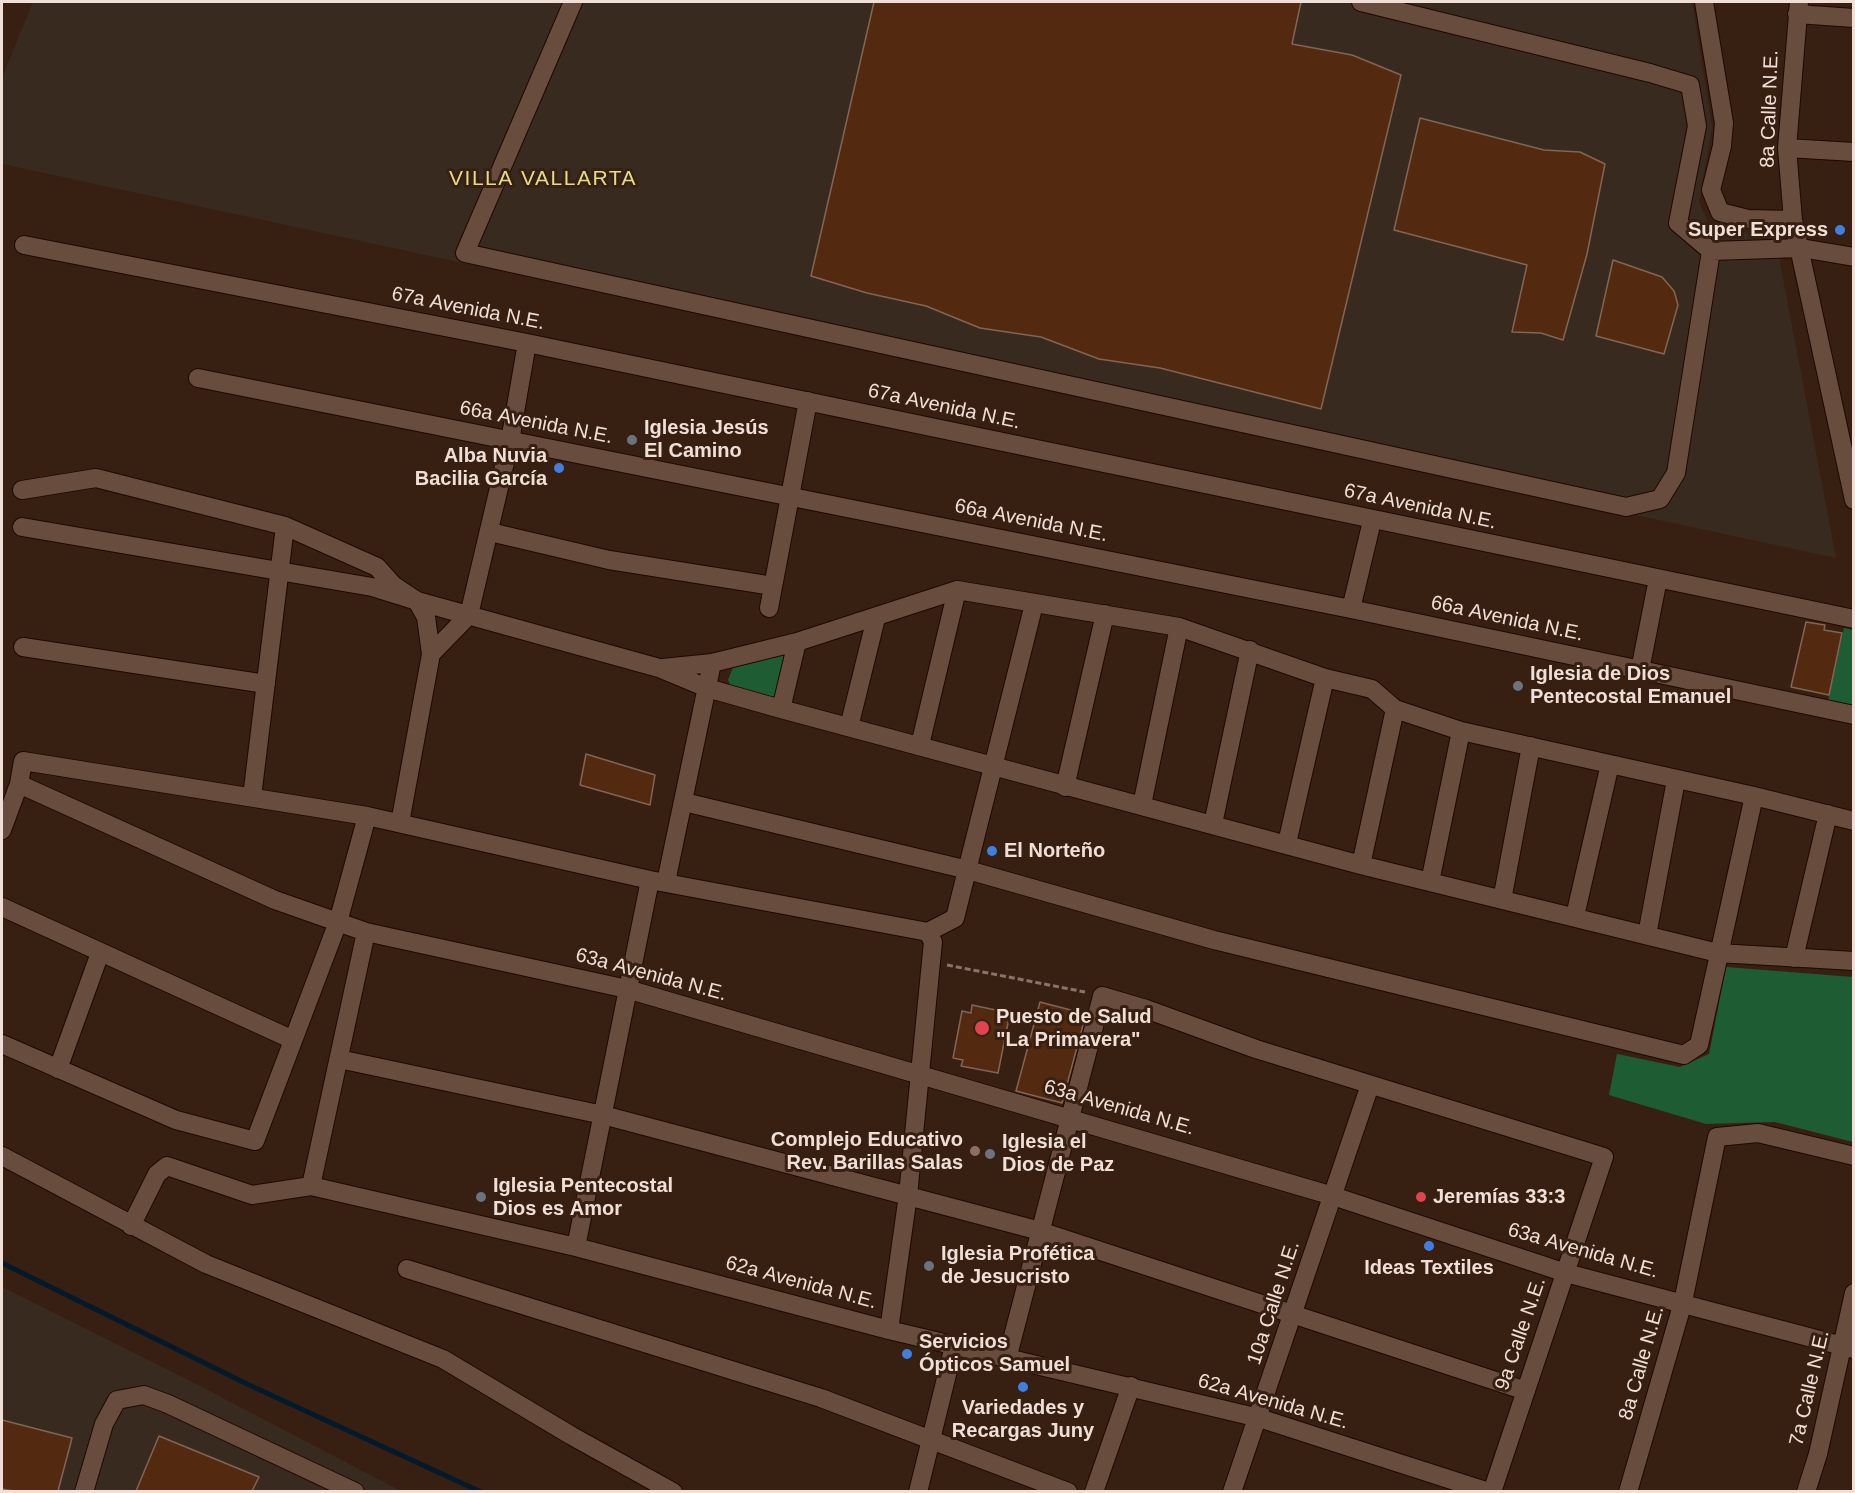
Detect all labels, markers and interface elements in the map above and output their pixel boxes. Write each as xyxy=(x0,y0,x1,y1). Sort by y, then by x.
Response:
street label: 8a Calle N.E. xyxy=(1756,50,1784,168)
district label: VILLA VALLARTA xyxy=(449,166,637,192)
place label: Super Express xyxy=(1688,218,1828,242)
marker: Super Express xyxy=(1833,223,1847,237)
street label: 67a Avenida N.E. xyxy=(389,282,547,336)
street label: 67a Avenida N.E. xyxy=(866,379,1022,435)
street label: 66a Avenida N.E. xyxy=(457,396,615,450)
place label: Iglesia Jesús El Camino xyxy=(644,416,769,463)
marker: Iglesia Jesús El Camino xyxy=(625,433,639,447)
place label: Alba Nuvia Bacilia García xyxy=(415,444,547,491)
marker: Alba Nuvia Bacilia García xyxy=(552,461,566,475)
street label: 67a Avenida N.E. xyxy=(1342,479,1498,535)
street label: 66a Avenida N.E. xyxy=(952,494,1110,548)
street label: 66a Avenida N.E. xyxy=(1429,591,1585,647)
place label: Iglesia de Dios Pentecostal Emanuel xyxy=(1530,662,1731,709)
marker: Iglesia de Dios Pentecostal Emanuel xyxy=(1511,679,1525,693)
place label: El Norteño xyxy=(1004,839,1105,863)
marker: El Norteño xyxy=(985,844,999,858)
street label: 63a Avenida N.E. xyxy=(573,943,729,1007)
place label: Puesto de Salud "La Primavera" xyxy=(996,1005,1152,1052)
marker: Puesto de Salud "La Primavera" xyxy=(973,1019,991,1037)
street label: 63a Avenida N.E. xyxy=(1041,1075,1197,1141)
place label: Complejo Educativo Rev. Barillas Salas xyxy=(771,1128,963,1175)
place label: Iglesia el Dios de Paz xyxy=(1002,1130,1114,1177)
marker: Complejo Educativo Rev. Barillas Salas xyxy=(968,1144,982,1158)
marker: Iglesia el Dios de Paz xyxy=(983,1147,997,1161)
place label: Iglesia Pentecostal Dios es Amor xyxy=(493,1174,673,1221)
place label: Jeremías 33:3 xyxy=(1433,1185,1565,1209)
marker: Iglesia Pentecostal Dios es Amor xyxy=(474,1190,488,1204)
marker: Jeremías 33:3 xyxy=(1414,1190,1428,1204)
street label: 63a Avenida N.E. xyxy=(1505,1218,1661,1284)
street label: 10a Calle N.E. xyxy=(1243,1238,1305,1368)
marker: Ideas Textiles xyxy=(1422,1239,1436,1253)
place label: Iglesia Profética de Jesucristo xyxy=(941,1242,1094,1289)
street label: 62a Avenida N.E. xyxy=(723,1251,879,1315)
place label: Ideas Textiles xyxy=(1364,1256,1494,1280)
marker: Iglesia Profética de Jesucristo xyxy=(922,1259,936,1273)
street label: 9a Calle N.E. xyxy=(1490,1274,1552,1394)
street label: 8a Calle N.E. xyxy=(1614,1303,1670,1423)
street label: 7a Calle N.E. xyxy=(1785,1328,1835,1448)
place label: Servicios Ópticos Samuel xyxy=(919,1330,1070,1377)
marker: Servicios Ópticos Samuel xyxy=(900,1347,914,1361)
street label: 62a Avenida N.E. xyxy=(1195,1369,1351,1435)
marker: Variedades y Recargas Juny xyxy=(1016,1380,1030,1394)
place label: Variedades y Recargas Juny xyxy=(952,1396,1094,1443)

